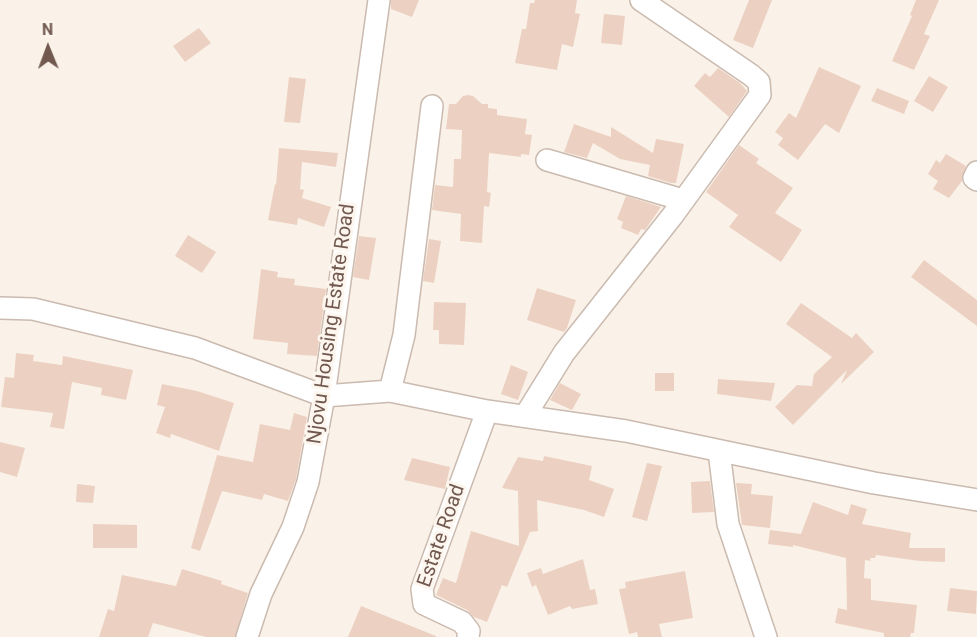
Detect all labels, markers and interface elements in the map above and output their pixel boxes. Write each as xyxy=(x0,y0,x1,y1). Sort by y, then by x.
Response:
north arrow xyxy=(18,18,78,78)
text: N xyxy=(42,20,53,39)
street label: Njovu Housing Estate Road xyxy=(303,202,361,446)
street label: Estate Road xyxy=(413,481,471,591)

